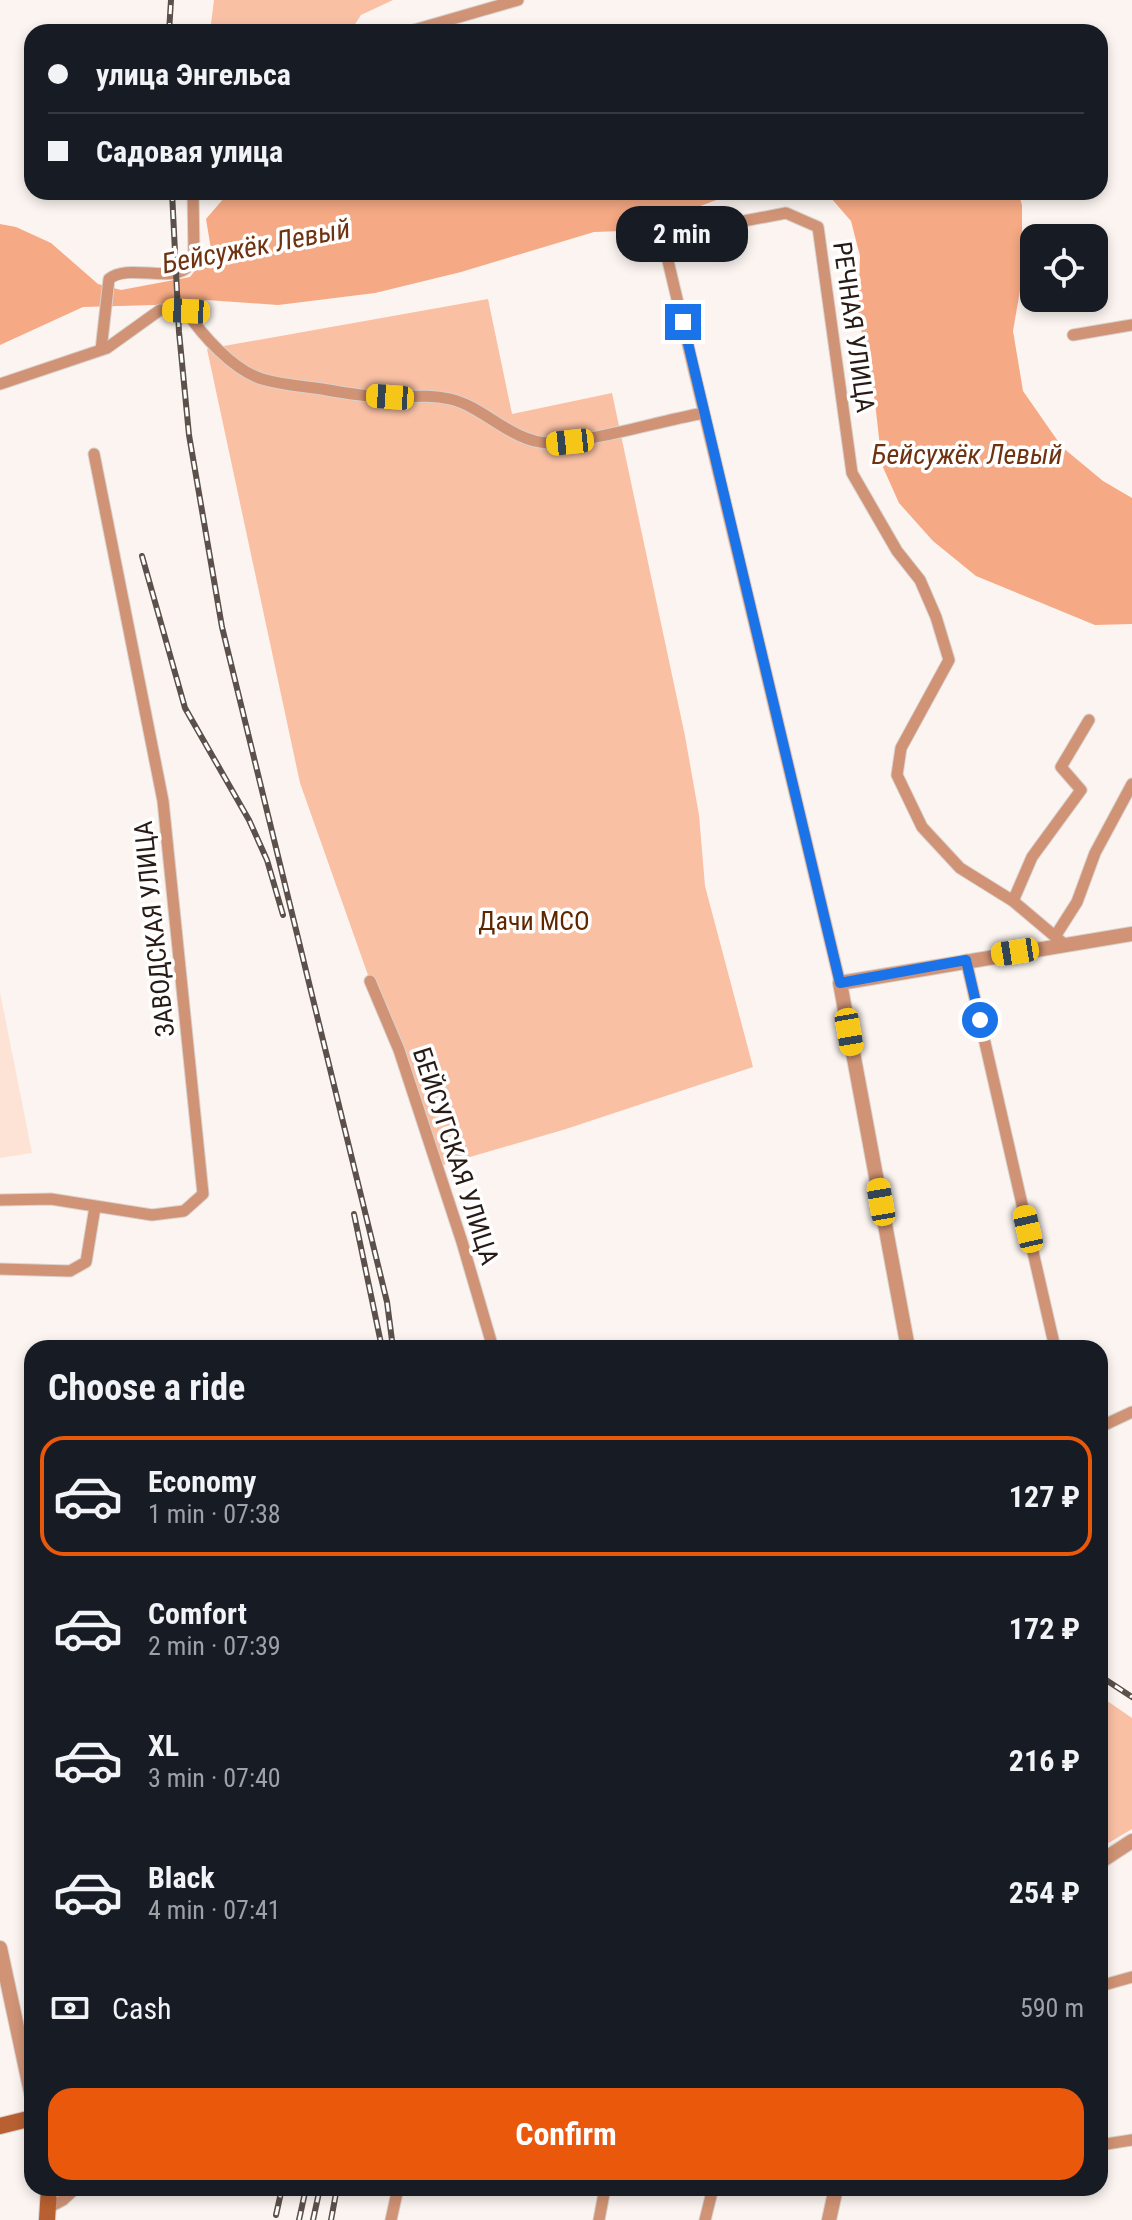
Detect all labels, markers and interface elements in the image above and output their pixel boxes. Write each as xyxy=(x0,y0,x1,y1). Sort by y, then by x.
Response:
text: улица Энгельса xyxy=(96,57,291,92)
text: Садовая улица xyxy=(96,134,283,169)
callout: 2 min xyxy=(617,206,749,262)
water label: Бейсужёк Левый xyxy=(159,212,353,280)
text: 2 min xyxy=(653,219,711,249)
map controls xyxy=(1020,224,1108,312)
button: locate xyxy=(1020,224,1108,312)
street label: РЕЧНАЯ УЛИЦА xyxy=(827,240,881,414)
car xyxy=(161,298,211,324)
route end xyxy=(665,304,701,340)
car xyxy=(365,383,415,411)
car xyxy=(545,428,595,456)
water label: Бейсужёк Левый xyxy=(872,438,1063,471)
street label: ЗАВОДСКАЯ УЛИЦА xyxy=(128,819,180,1039)
park label: Дачи МСО xyxy=(478,906,590,936)
car xyxy=(989,936,1041,968)
route start xyxy=(962,1002,998,1038)
car xyxy=(833,1006,865,1058)
street label: БЕЙСУГСКАЯ УЛИЦА xyxy=(407,1044,505,1268)
car xyxy=(865,1176,897,1228)
car xyxy=(1011,1203,1045,1255)
text: Choose a ride xyxy=(48,1367,245,1409)
icon: car xyxy=(52,1460,124,1532)
text: Economy xyxy=(148,1464,256,1499)
text: 127 ₽ xyxy=(1009,1479,1080,1514)
text: 1 min · 07:38 xyxy=(148,1499,281,1529)
icon: car xyxy=(52,1592,124,1664)
text: Comfort xyxy=(148,1596,247,1631)
text: 172 ₽ xyxy=(1009,1611,1080,1646)
text: 2 min · 07:39 xyxy=(148,1631,281,1661)
icon: car xyxy=(52,1724,124,1796)
text: XL xyxy=(148,1728,179,1763)
text: 216 ₽ xyxy=(1009,1743,1080,1778)
text: 3 min · 07:40 xyxy=(148,1763,281,1793)
icon: car xyxy=(52,1856,124,1928)
text: Black xyxy=(148,1860,215,1895)
text: 254 ₽ xyxy=(1009,1875,1080,1910)
text: 4 min · 07:41 xyxy=(148,1895,281,1925)
icon: cash xyxy=(48,1986,92,2030)
text: Cash xyxy=(112,1991,172,2026)
text: 590 m xyxy=(1020,1993,1084,2023)
button: Confirm xyxy=(48,2088,1084,2180)

